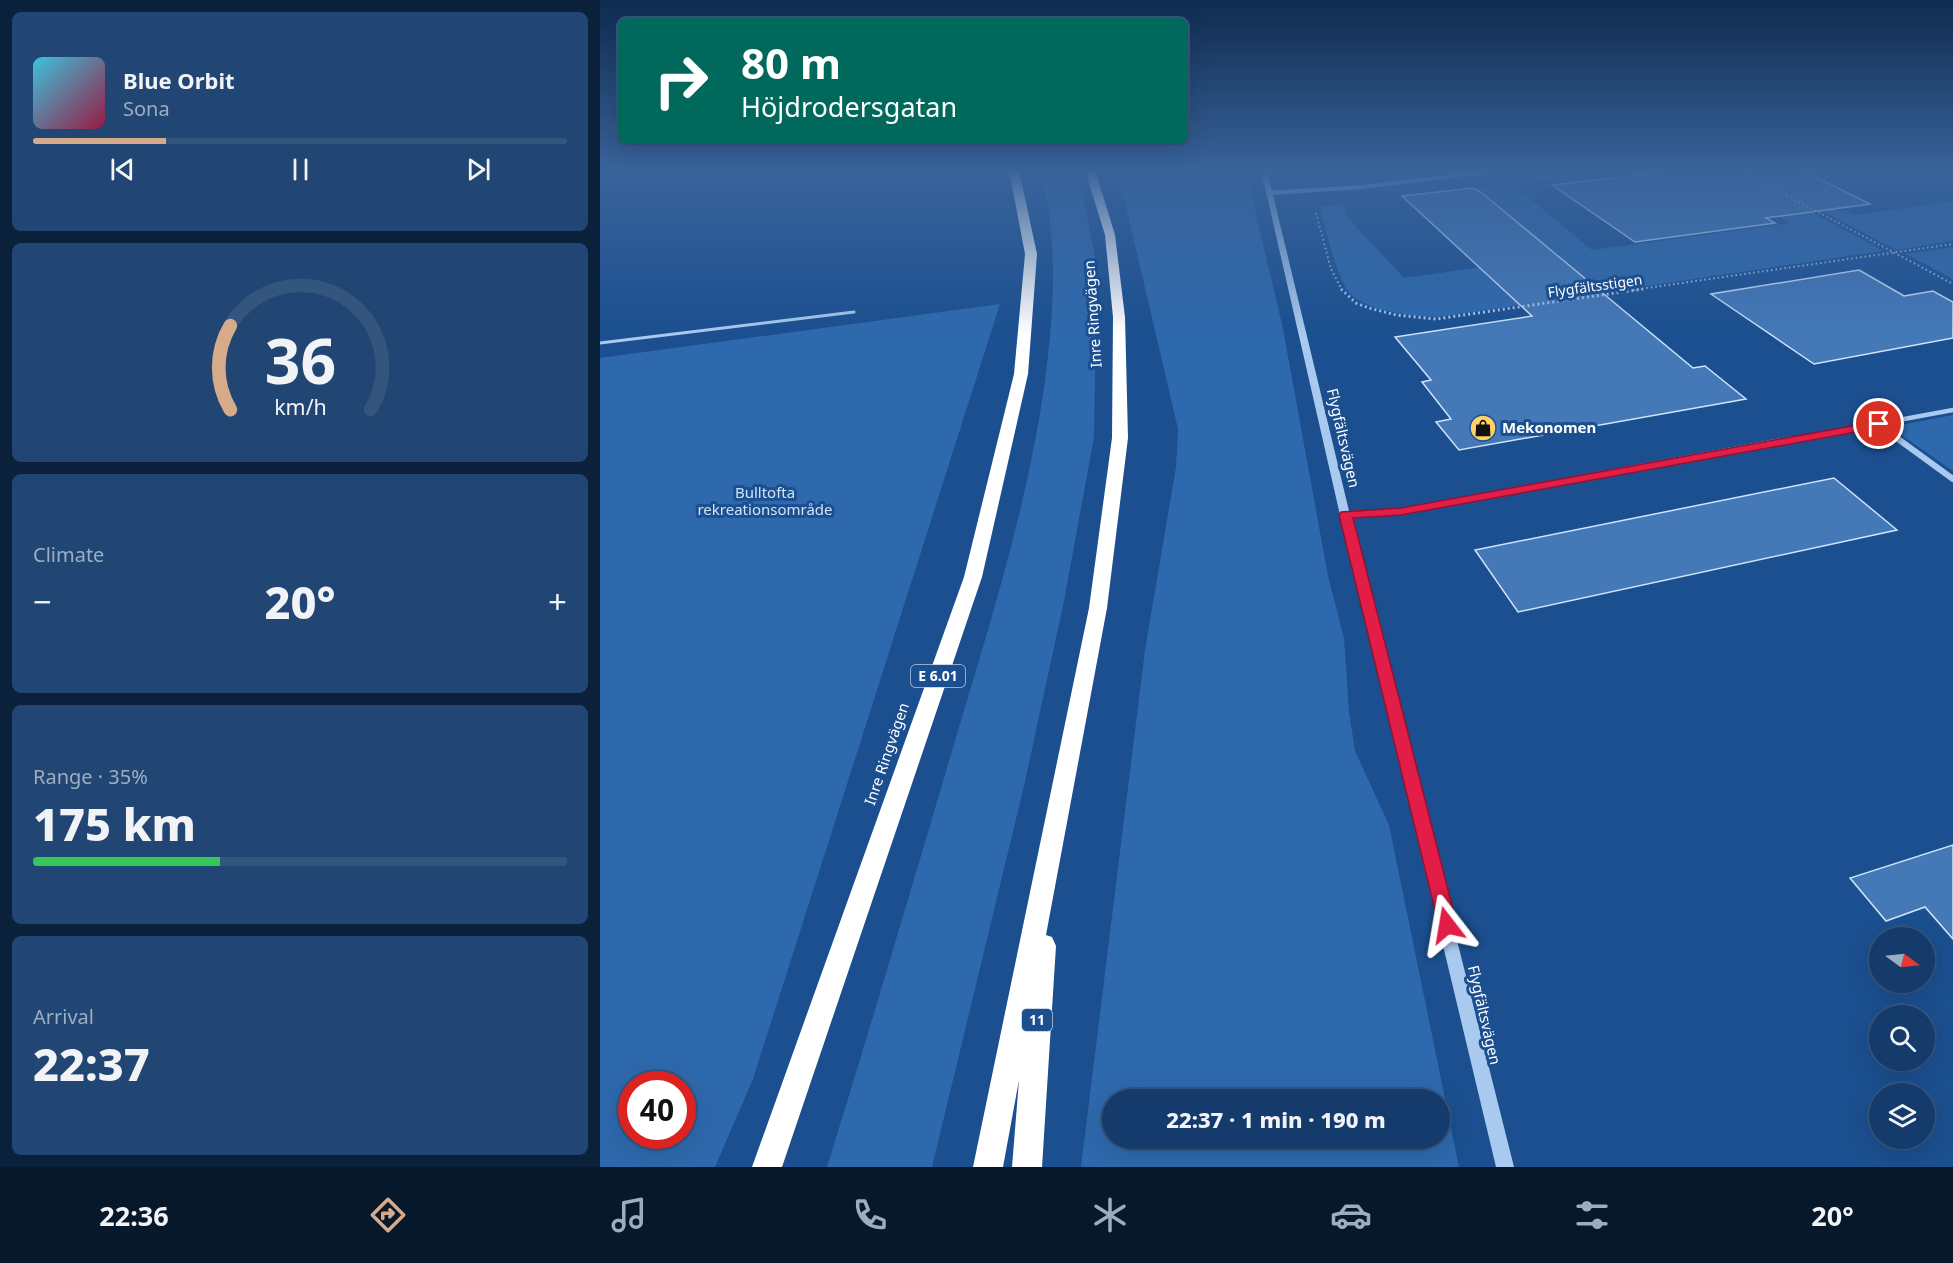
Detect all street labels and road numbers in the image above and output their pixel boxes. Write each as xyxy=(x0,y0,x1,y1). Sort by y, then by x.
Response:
street label: Inre Ringvägen xyxy=(1078,260,1106,368)
street label: Flygfältsstigen xyxy=(1546,269,1643,302)
street label: Flygfältsvägen xyxy=(1323,386,1365,490)
road number: E 6.01 xyxy=(911,665,965,687)
street label: Inre Ringvägen xyxy=(859,700,913,808)
street label: Flygfältsvägen xyxy=(1464,963,1506,1067)
road number: 11 xyxy=(1022,1009,1052,1031)

